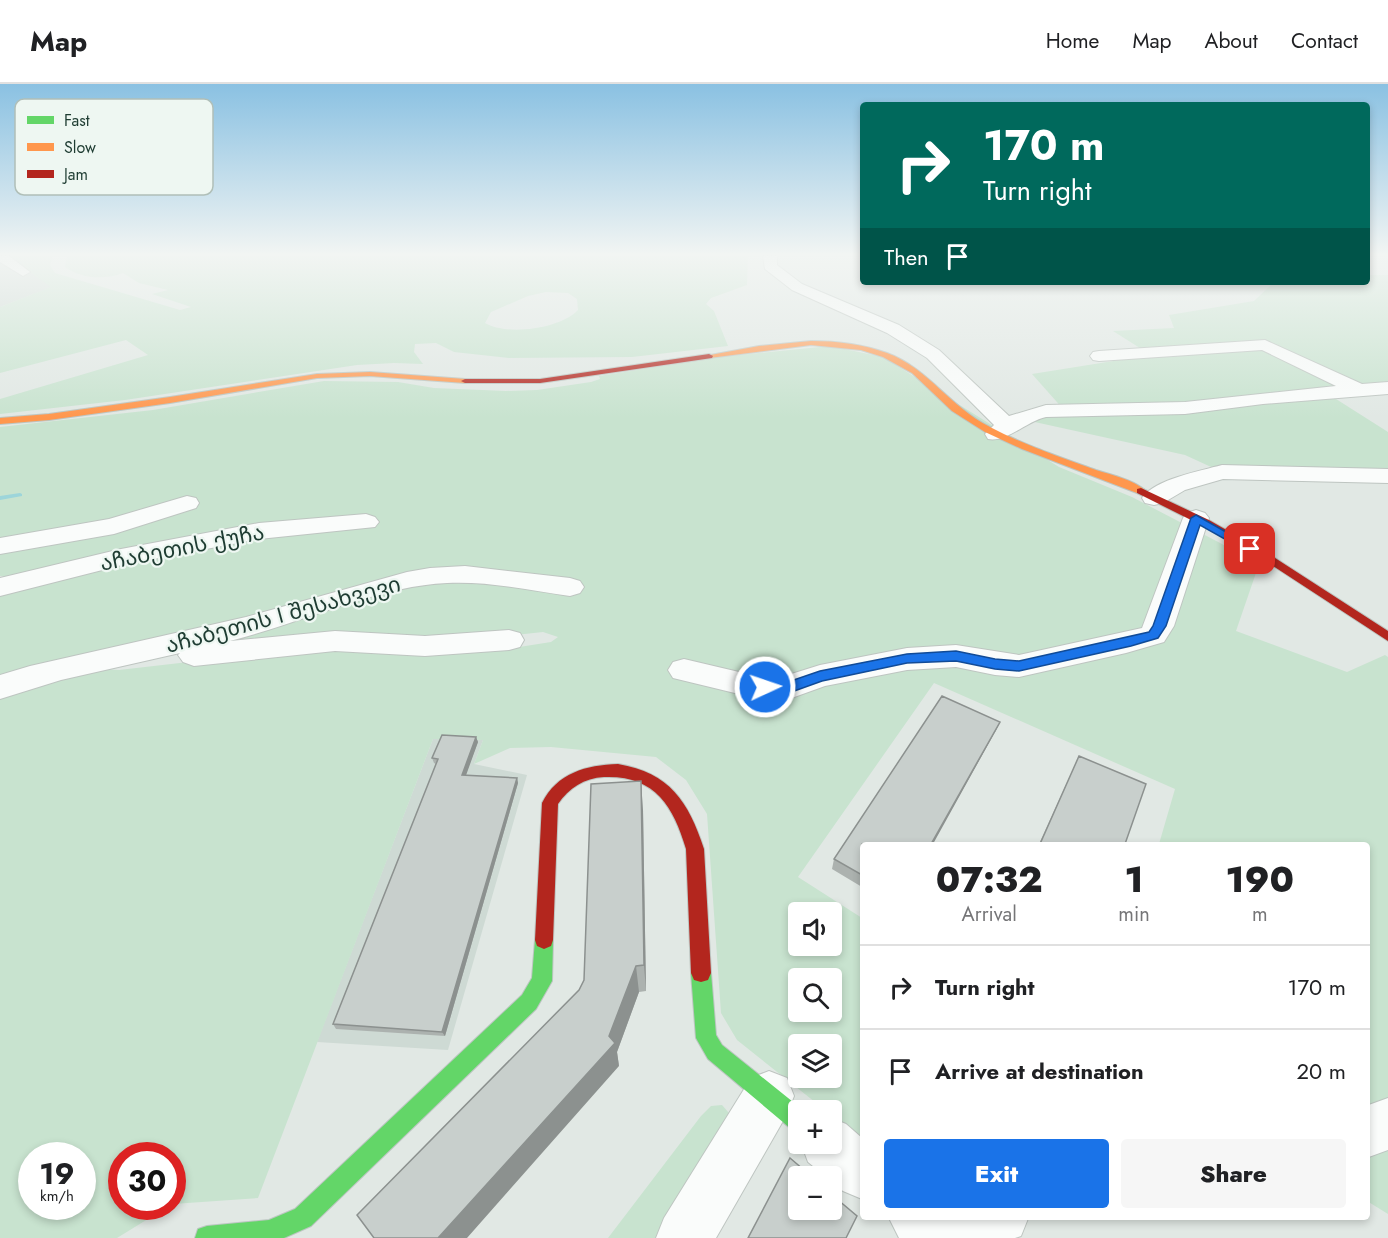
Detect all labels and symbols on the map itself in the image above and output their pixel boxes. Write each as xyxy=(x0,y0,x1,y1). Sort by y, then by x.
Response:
legend xyxy=(15,99,213,195)
text: Fast xyxy=(64,109,90,132)
text: Slow xyxy=(64,136,96,159)
text: Jam xyxy=(62,163,88,186)
street label: აჩაბეთის ქუჩა xyxy=(97,515,267,579)
pin xyxy=(1224,523,1275,574)
street label: აჩაბეთის I შესახვევი xyxy=(162,567,404,661)
position arrow xyxy=(733,655,797,719)
speed limit sign: 30 xyxy=(108,1142,186,1220)

